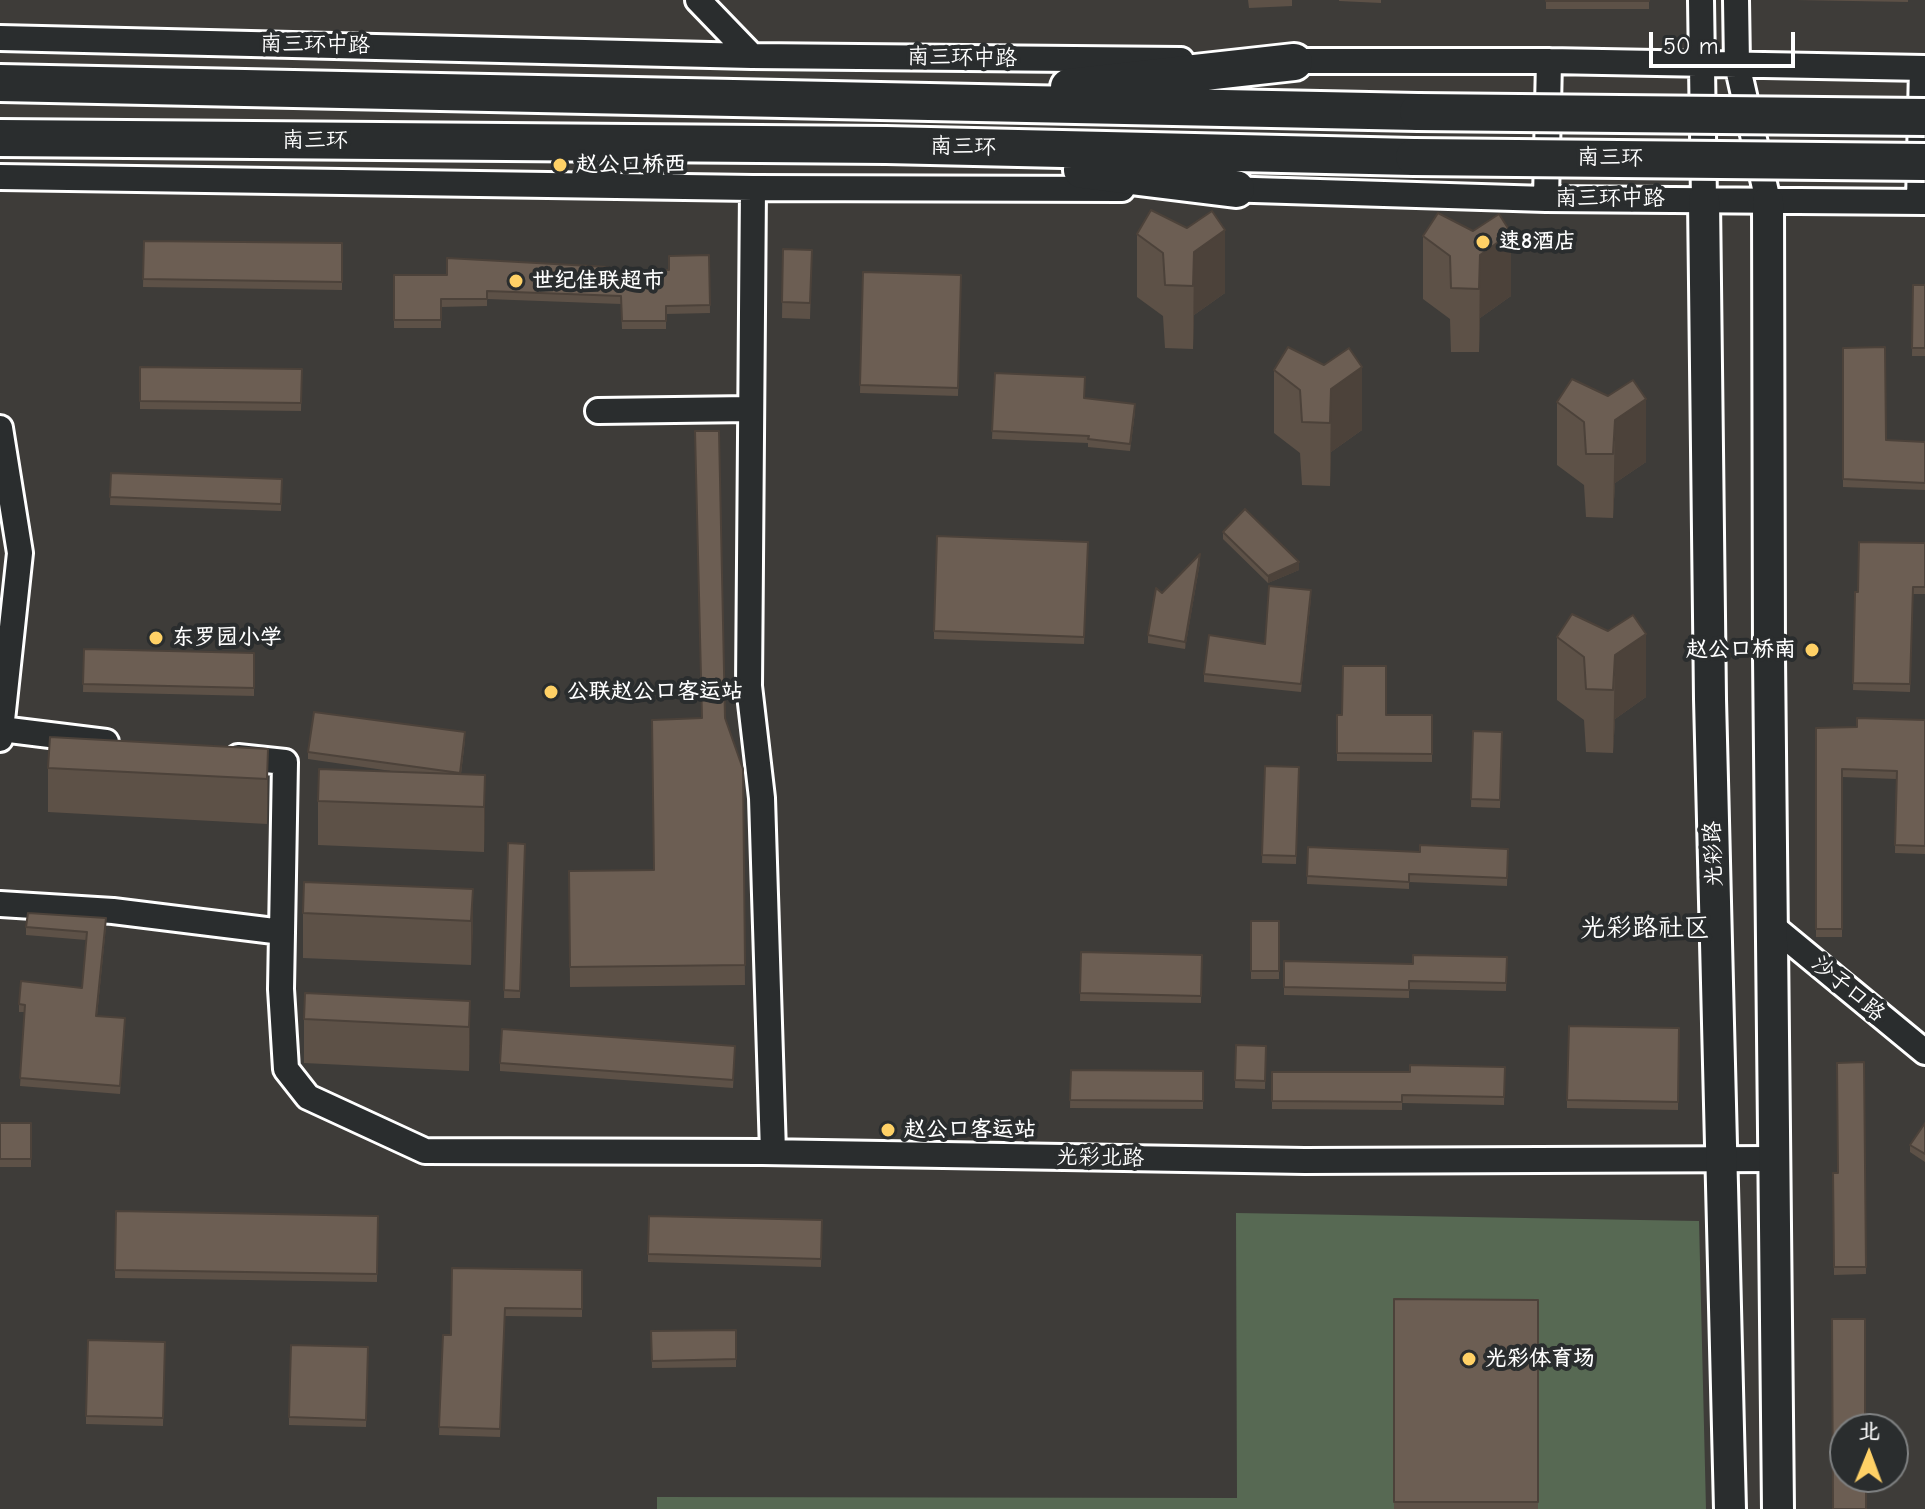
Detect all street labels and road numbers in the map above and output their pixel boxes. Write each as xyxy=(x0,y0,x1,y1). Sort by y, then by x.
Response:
street label: 南三环中路 xyxy=(260,31,370,59)
street label: 南三环中路 xyxy=(907,44,1017,72)
street label: 南三环 xyxy=(282,128,348,154)
street label: 南三环 xyxy=(930,133,996,161)
street label: 南三环 xyxy=(1577,144,1643,172)
street label: 南三环中路 xyxy=(1555,186,1665,212)
street label: 光彩路 xyxy=(1700,821,1728,887)
street label: 沙子口路 xyxy=(1806,951,1890,1027)
street label: 光彩北路 xyxy=(1056,1144,1144,1172)

